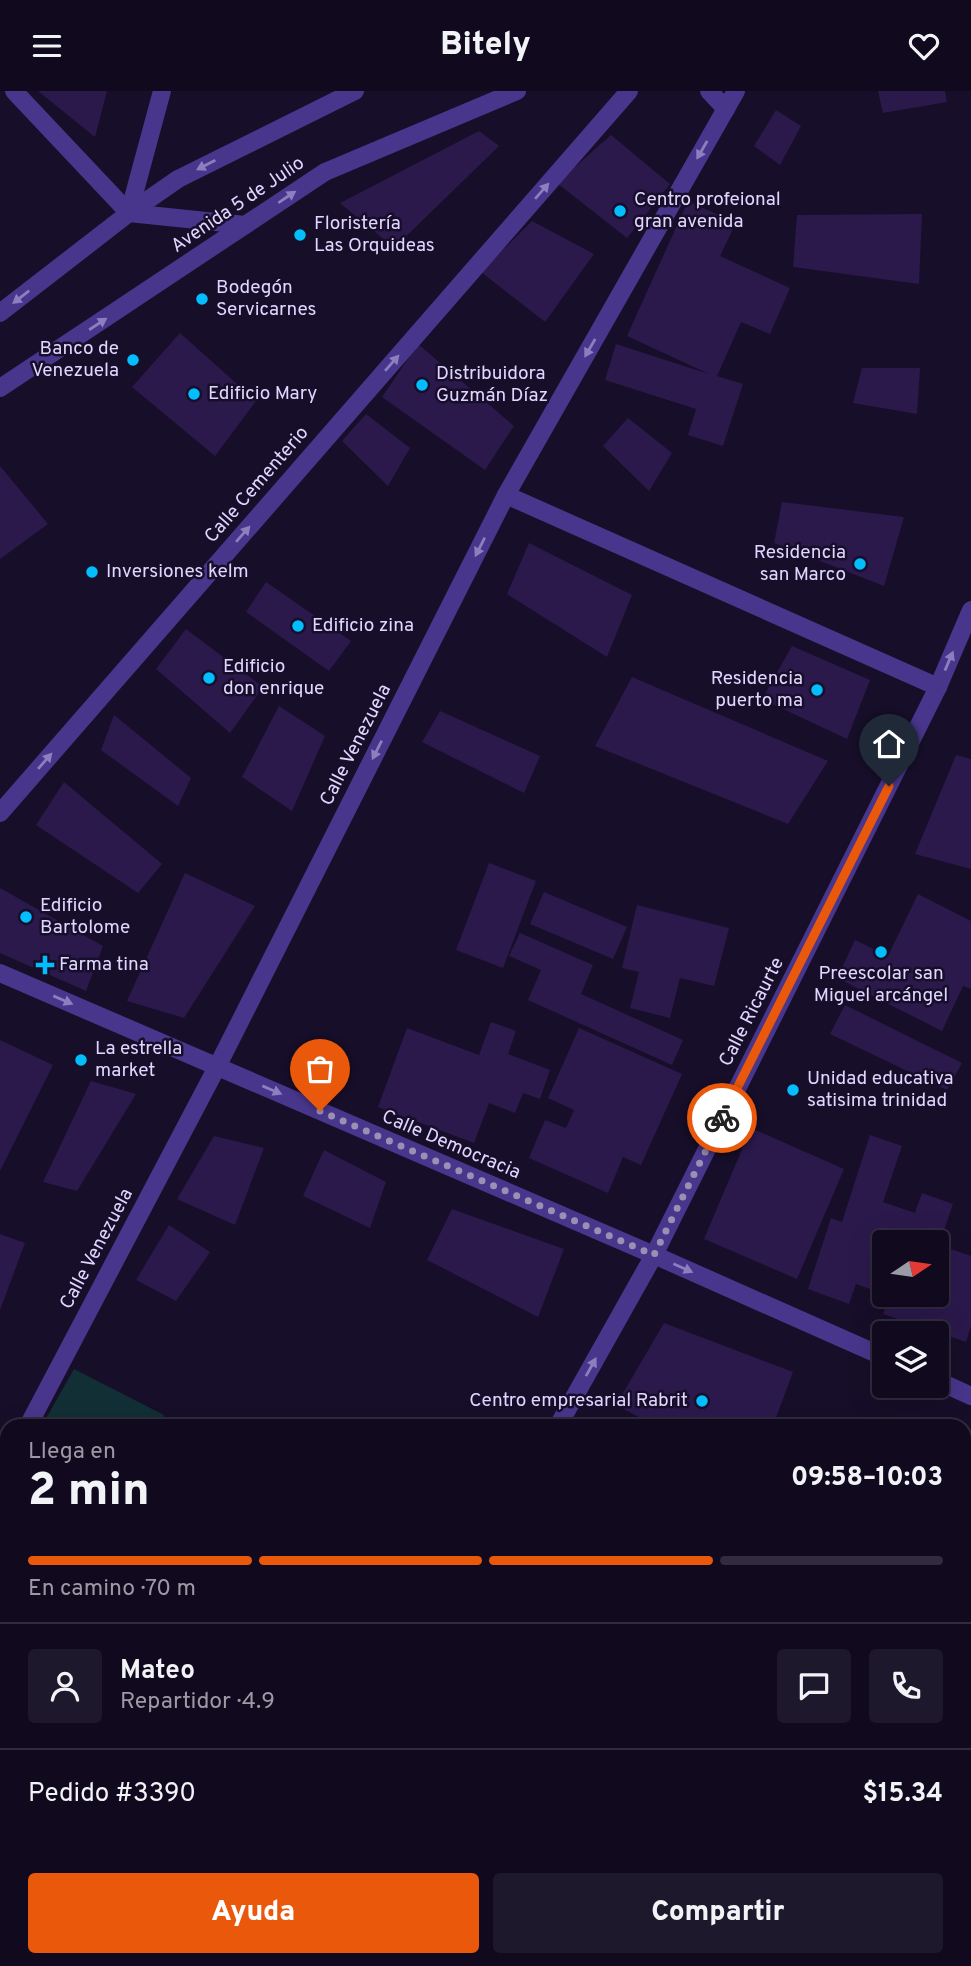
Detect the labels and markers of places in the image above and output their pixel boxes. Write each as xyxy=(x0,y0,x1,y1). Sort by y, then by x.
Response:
place label: Centro profeional gran avenida xyxy=(634,188,781,234)
marker: Centro profeional gran avenida xyxy=(612,203,628,219)
place label: Floristería Las Orquideas xyxy=(314,212,435,258)
marker: Floristería Las Orquideas xyxy=(292,227,308,243)
place label: Bodegón Servicarnes xyxy=(216,276,316,322)
marker: Bodegón Servicarnes xyxy=(194,291,210,307)
place label: Banco de Venezuela xyxy=(32,337,119,383)
marker: Banco de Venezuela xyxy=(125,352,141,368)
place label: Distribuidora Guzmán Díaz xyxy=(436,362,548,408)
marker: Distribuidora Guzmán Díaz xyxy=(414,377,430,393)
place label: Edificio Mary xyxy=(208,382,317,406)
marker: Edificio Mary xyxy=(186,386,202,402)
place label: Residencia san Marco xyxy=(754,541,846,587)
marker: Residencia san Marco xyxy=(852,556,868,572)
place label: Inversiones kelm xyxy=(106,560,249,584)
marker: Inversiones kelm xyxy=(84,564,100,580)
place label: Edificio zina xyxy=(312,614,414,638)
marker: Edificio zina xyxy=(290,618,306,634)
place label: Edificio don enrique xyxy=(223,655,324,701)
place label: Residencia puerto ma xyxy=(711,667,803,713)
marker: Edificio don enrique xyxy=(201,670,217,686)
marker: Residencia puerto ma xyxy=(809,682,825,698)
pin xyxy=(859,714,919,786)
place label: Edificio Bartolome xyxy=(40,894,130,940)
marker: Edificio Bartolome xyxy=(18,909,34,925)
marker: Preescolar san Miguel arcángel xyxy=(873,944,889,960)
place label: Farma tina xyxy=(59,953,149,977)
marker: Farma tina xyxy=(37,957,53,973)
place label: Preescolar san Miguel arcángel xyxy=(814,962,948,1008)
place label: La estrella market xyxy=(95,1037,182,1083)
pin xyxy=(290,1039,350,1111)
marker: La estrella market xyxy=(73,1052,89,1068)
place label: Unidad educativa satisima trinidad xyxy=(807,1067,954,1113)
marker: Unidad educativa satisima trinidad xyxy=(785,1082,801,1098)
place label: Centro empresarial Rabrit xyxy=(469,1389,688,1413)
marker: Centro empresarial Rabrit xyxy=(694,1393,710,1409)

